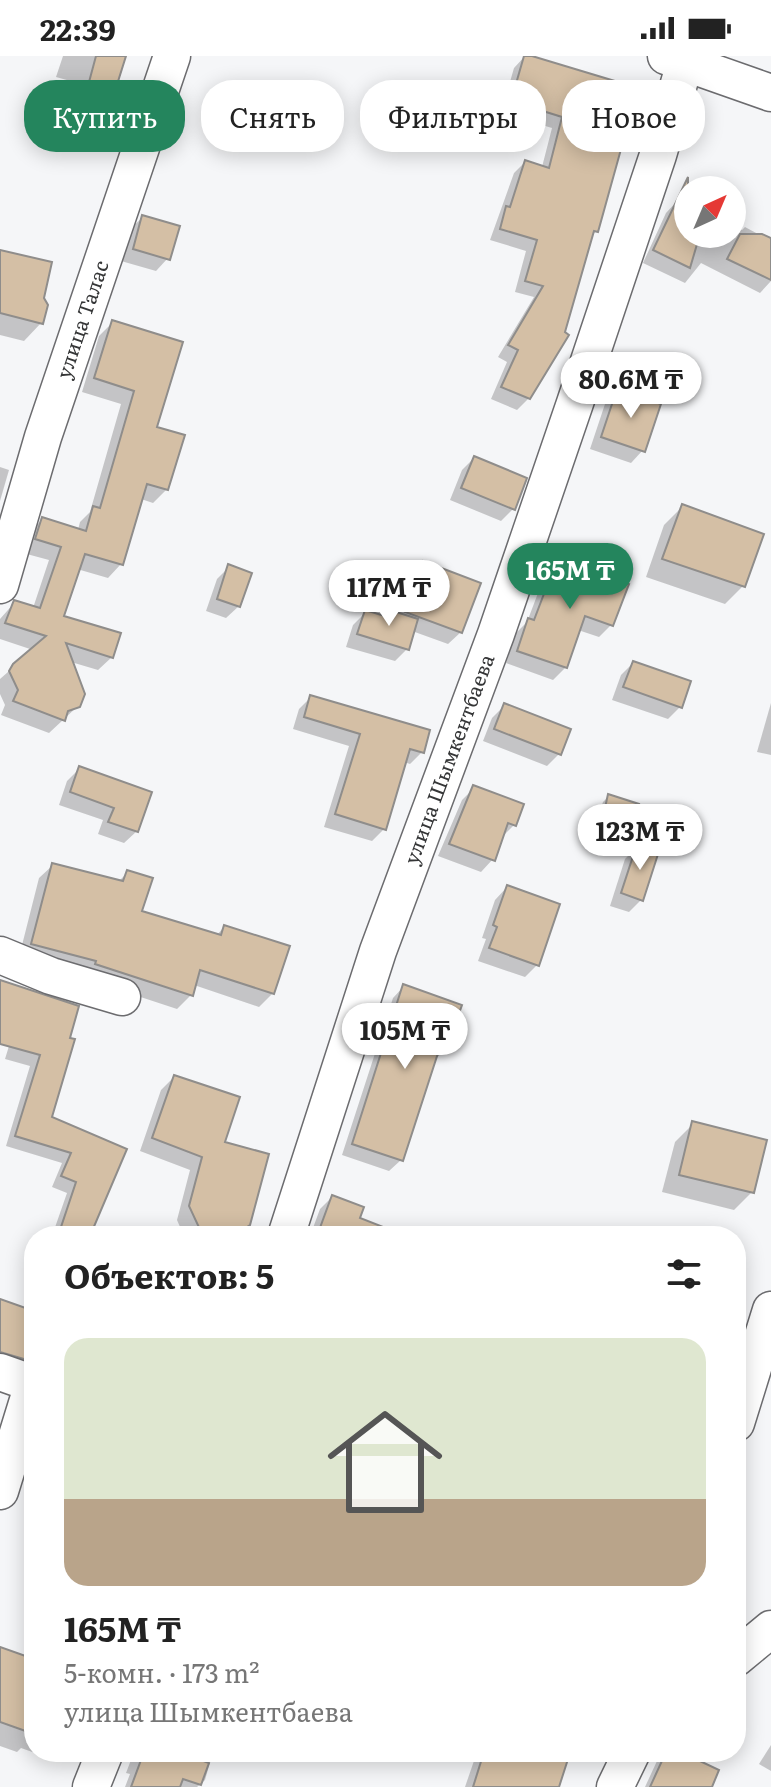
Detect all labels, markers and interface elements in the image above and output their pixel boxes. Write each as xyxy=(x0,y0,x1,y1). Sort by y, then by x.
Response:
text: 22:39 xyxy=(40,6,116,50)
chip: Купить xyxy=(24,80,185,152)
chip: Снять xyxy=(201,80,344,152)
chip: Фильтры xyxy=(360,80,546,152)
chip: Новое xyxy=(562,80,705,152)
north arrow xyxy=(674,176,746,248)
map controls xyxy=(674,176,746,248)
street label: улица Талас xyxy=(47,256,115,382)
pin: 80.6M ₸ xyxy=(557,352,705,420)
text: 80.6M ₸ xyxy=(579,358,683,397)
pin: 165M ₸ xyxy=(505,543,635,611)
text: 165M ₸ xyxy=(525,549,615,588)
pin: 117M ₸ xyxy=(324,560,454,628)
text: 117M ₸ xyxy=(347,566,431,605)
street label: улица Шымкентбаева xyxy=(395,649,500,868)
pin: 123M ₸ xyxy=(575,804,705,872)
text: 123M ₸ xyxy=(596,810,684,849)
pin: 105M ₸ xyxy=(340,1003,470,1071)
text: 105M ₸ xyxy=(360,1009,450,1048)
text: Объектов: 5 xyxy=(64,1249,274,1299)
icon: filters xyxy=(662,1252,706,1296)
icon: home xyxy=(313,1390,457,1534)
text: 165M ₸ xyxy=(64,1602,181,1652)
text: 5-комн. · 173 m² xyxy=(64,1652,260,1691)
text: улица Шымкентбаева xyxy=(64,1691,353,1730)

